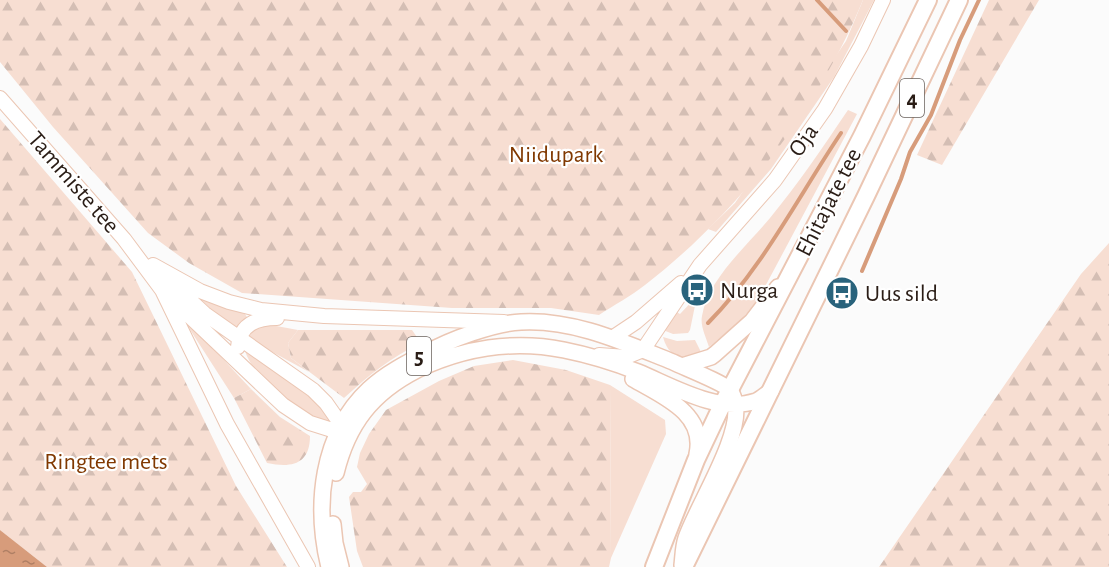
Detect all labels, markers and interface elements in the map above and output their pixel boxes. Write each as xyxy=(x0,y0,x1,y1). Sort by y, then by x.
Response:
road number: 4 xyxy=(900,79,924,117)
street label: Oja xyxy=(784,120,823,161)
street label: Tammiste tee xyxy=(23,127,124,238)
park label: Niidupark xyxy=(509,143,603,167)
street label: Ehitajate tee xyxy=(791,145,866,260)
bus stop icon: Nurga xyxy=(679,272,715,308)
bus stop icon: Uus sild xyxy=(824,275,860,311)
place label: Nurga xyxy=(720,279,778,303)
place label: Uus sild xyxy=(865,282,938,306)
road number: 5 xyxy=(407,337,431,375)
park label: Ringtee mets xyxy=(44,450,168,474)

